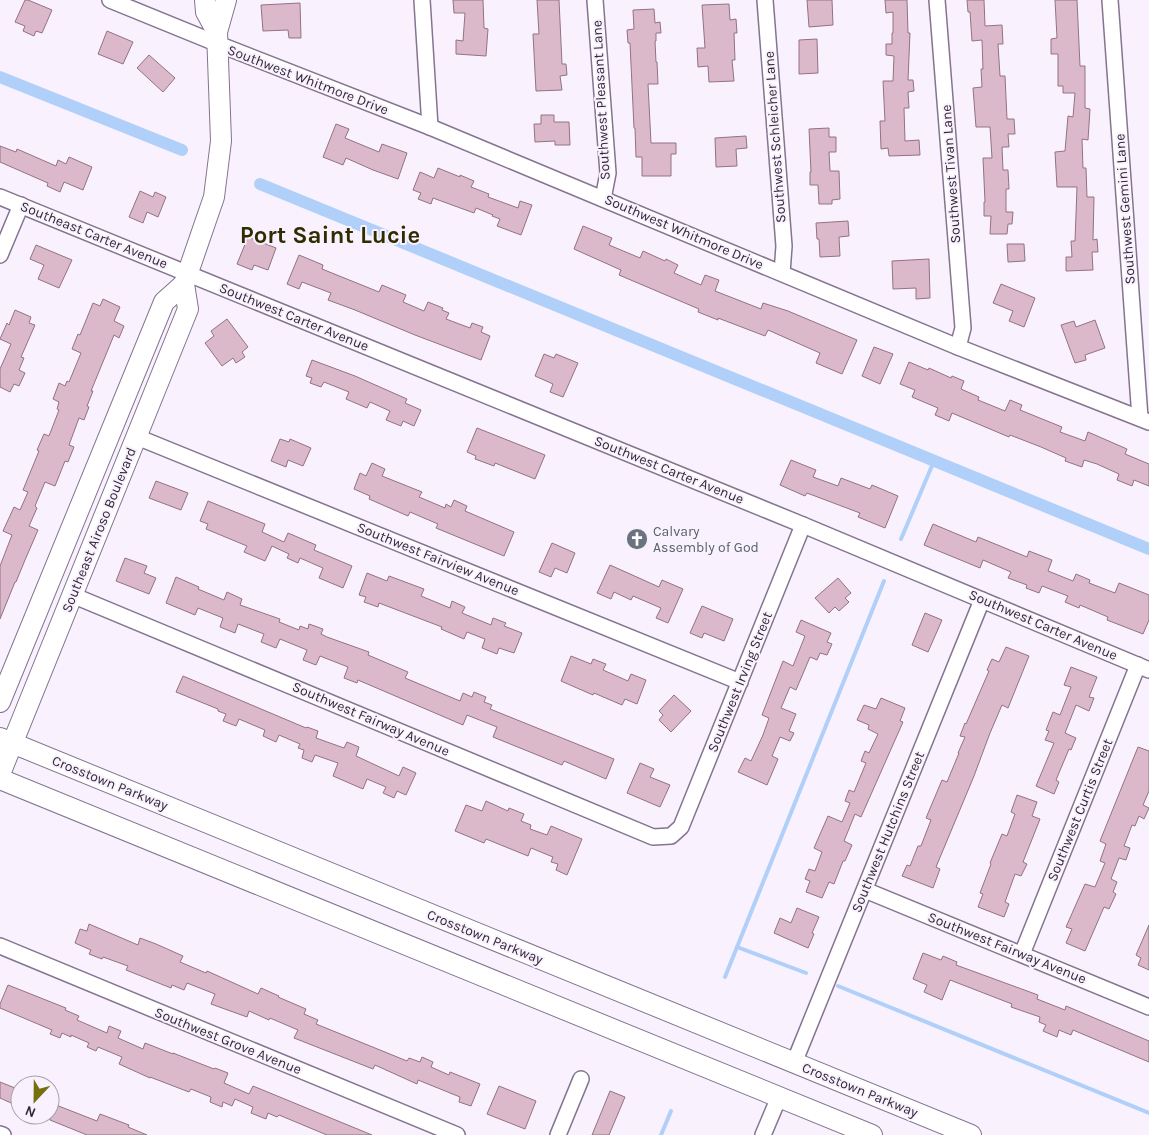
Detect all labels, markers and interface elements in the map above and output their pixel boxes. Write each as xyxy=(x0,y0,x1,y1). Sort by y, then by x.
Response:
street label: Southwest Pleasant Lane xyxy=(588,20,614,180)
street label: Southwest Whitmore Drive xyxy=(225,41,391,119)
street label: Southwest Schleicher Lane xyxy=(761,51,789,223)
street label: Southwest Tivan Lane xyxy=(938,104,964,244)
street label: Southwest Gemini Lane xyxy=(1111,133,1139,285)
street label: Southwest Whitmore Drive xyxy=(602,191,766,273)
street label: Southeast Carter Avenue xyxy=(18,198,170,272)
district label: Port Saint Lucie xyxy=(240,221,420,249)
street label: Southwest Carter Avenue xyxy=(217,279,371,355)
street label: Southwest Carter Avenue xyxy=(592,432,746,508)
street label: Southeast Airoso Boulevard xyxy=(58,445,140,615)
street label: Southwest Fairview Avenue xyxy=(354,519,522,599)
place label: Calvary Assembly of God xyxy=(653,523,759,556)
church icon: Calvary Assembly of God xyxy=(625,527,649,551)
street label: Southwest Carter Avenue xyxy=(966,586,1120,664)
street label: Southwest Irving Street xyxy=(704,609,776,755)
street label: Southwest Fairway Avenue xyxy=(290,678,452,760)
street label: Southwest Curtis Street xyxy=(1044,736,1116,884)
street label: Southwest Hutchins Street xyxy=(848,749,928,915)
street label: Crosstown Parkway xyxy=(50,752,171,814)
street label: Crosstown Parkway xyxy=(425,906,546,968)
street label: Southwest Fairway Avenue xyxy=(925,908,1089,988)
street label: Southwest Grove Avenue xyxy=(152,1004,304,1078)
street label: Crosstown Parkway xyxy=(800,1059,921,1121)
north arrow xyxy=(10,1075,60,1125)
text: N xyxy=(22,1102,38,1121)

